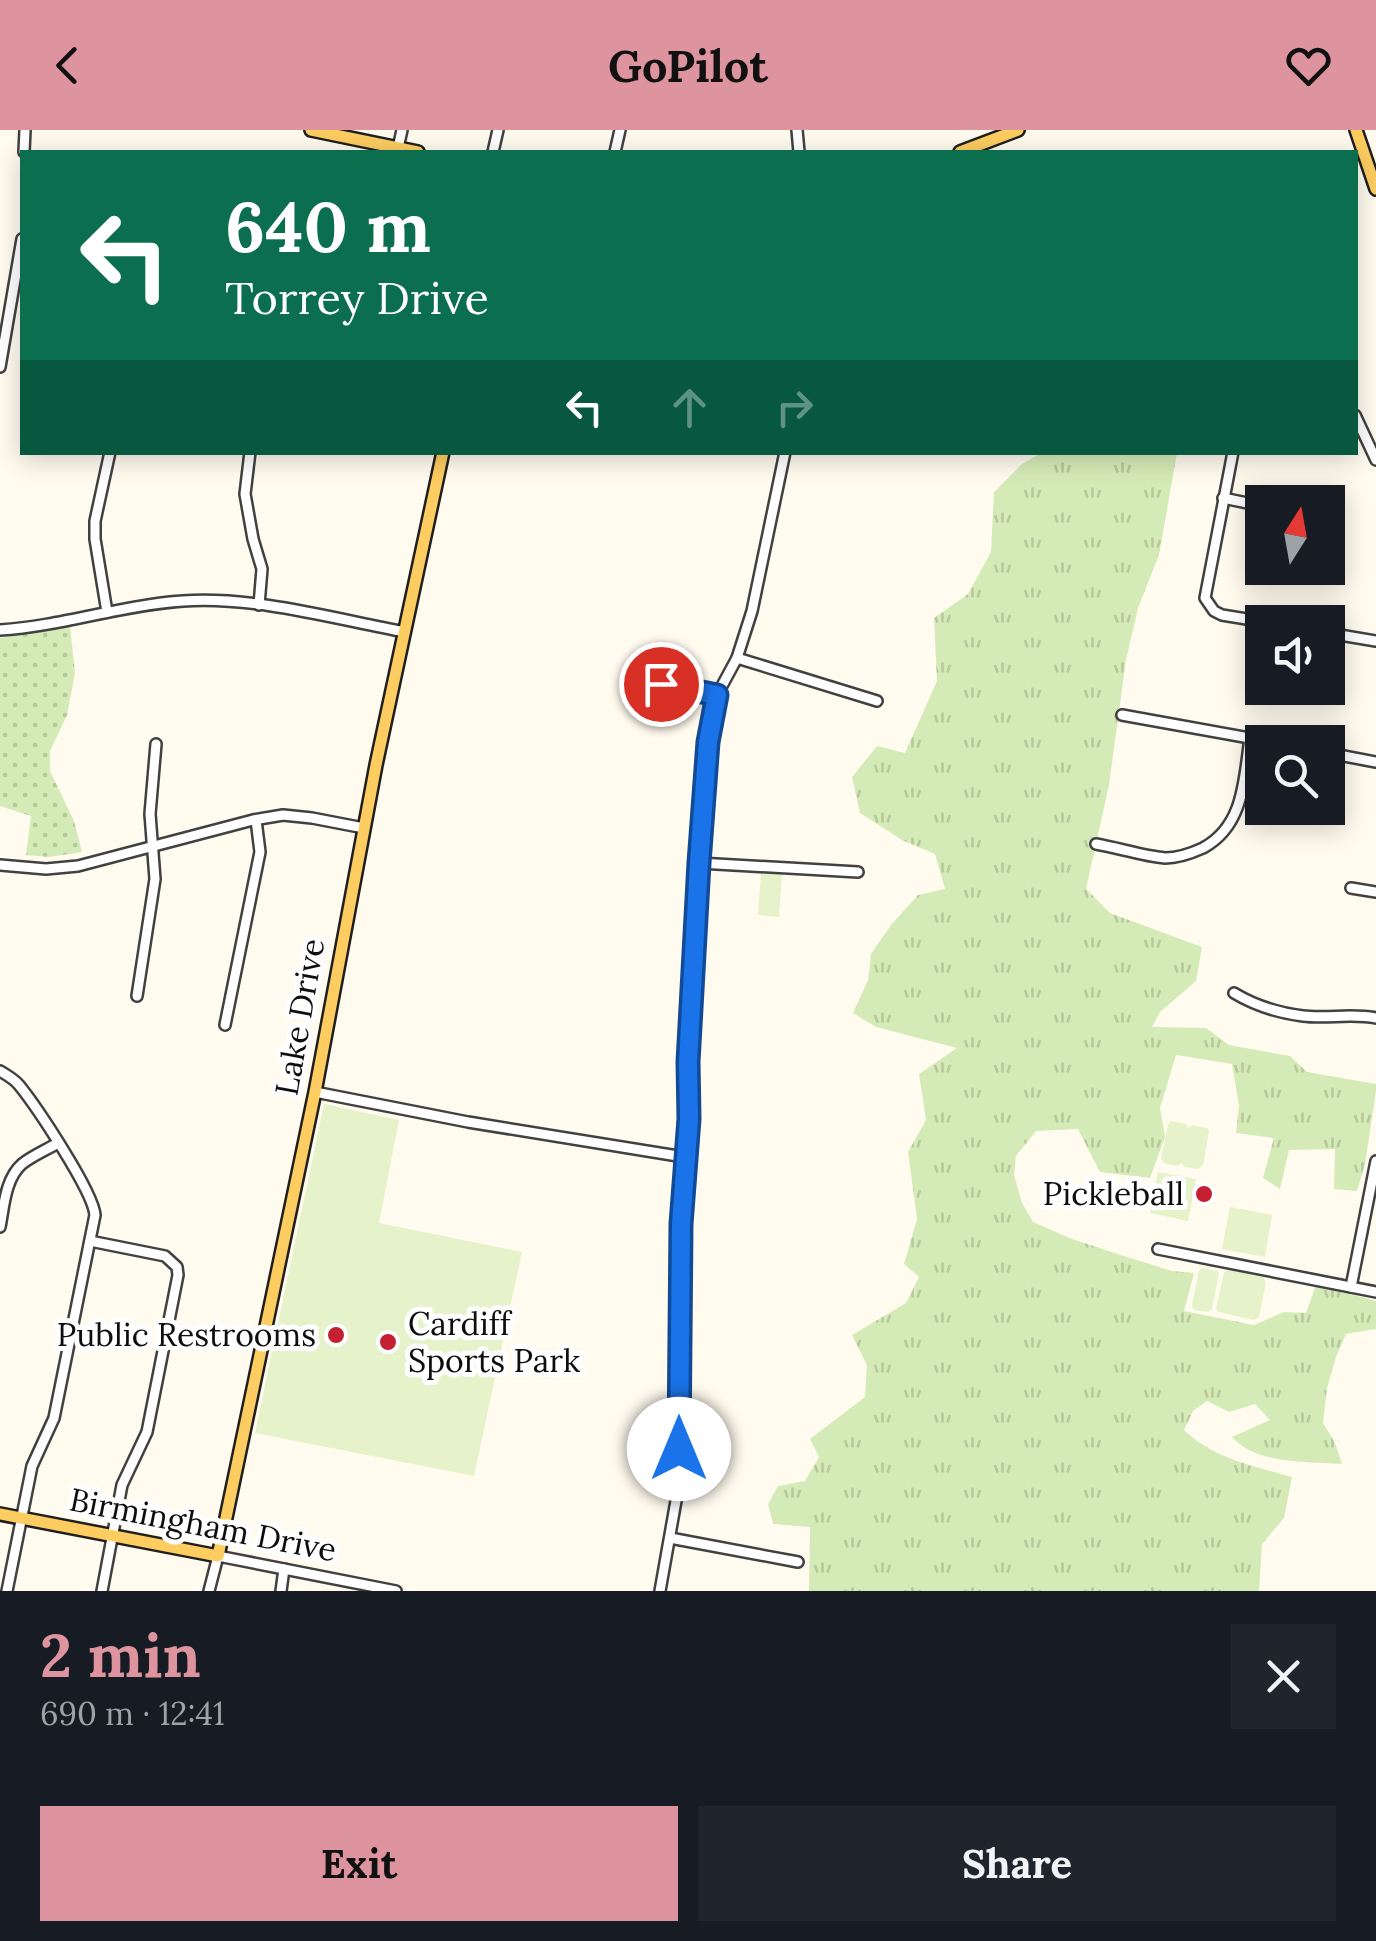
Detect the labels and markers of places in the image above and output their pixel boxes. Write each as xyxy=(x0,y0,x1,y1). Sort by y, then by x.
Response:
pin xyxy=(619,642,704,727)
place label: Pickleball xyxy=(1043,1173,1184,1214)
marker: Pickleball xyxy=(1193,1183,1215,1205)
place label: Cardiff Sports Park xyxy=(408,1303,580,1381)
place label: Public Restrooms xyxy=(57,1314,316,1355)
marker: Public Restrooms xyxy=(325,1324,347,1346)
marker: Cardiff Sports Park xyxy=(377,1331,399,1353)

